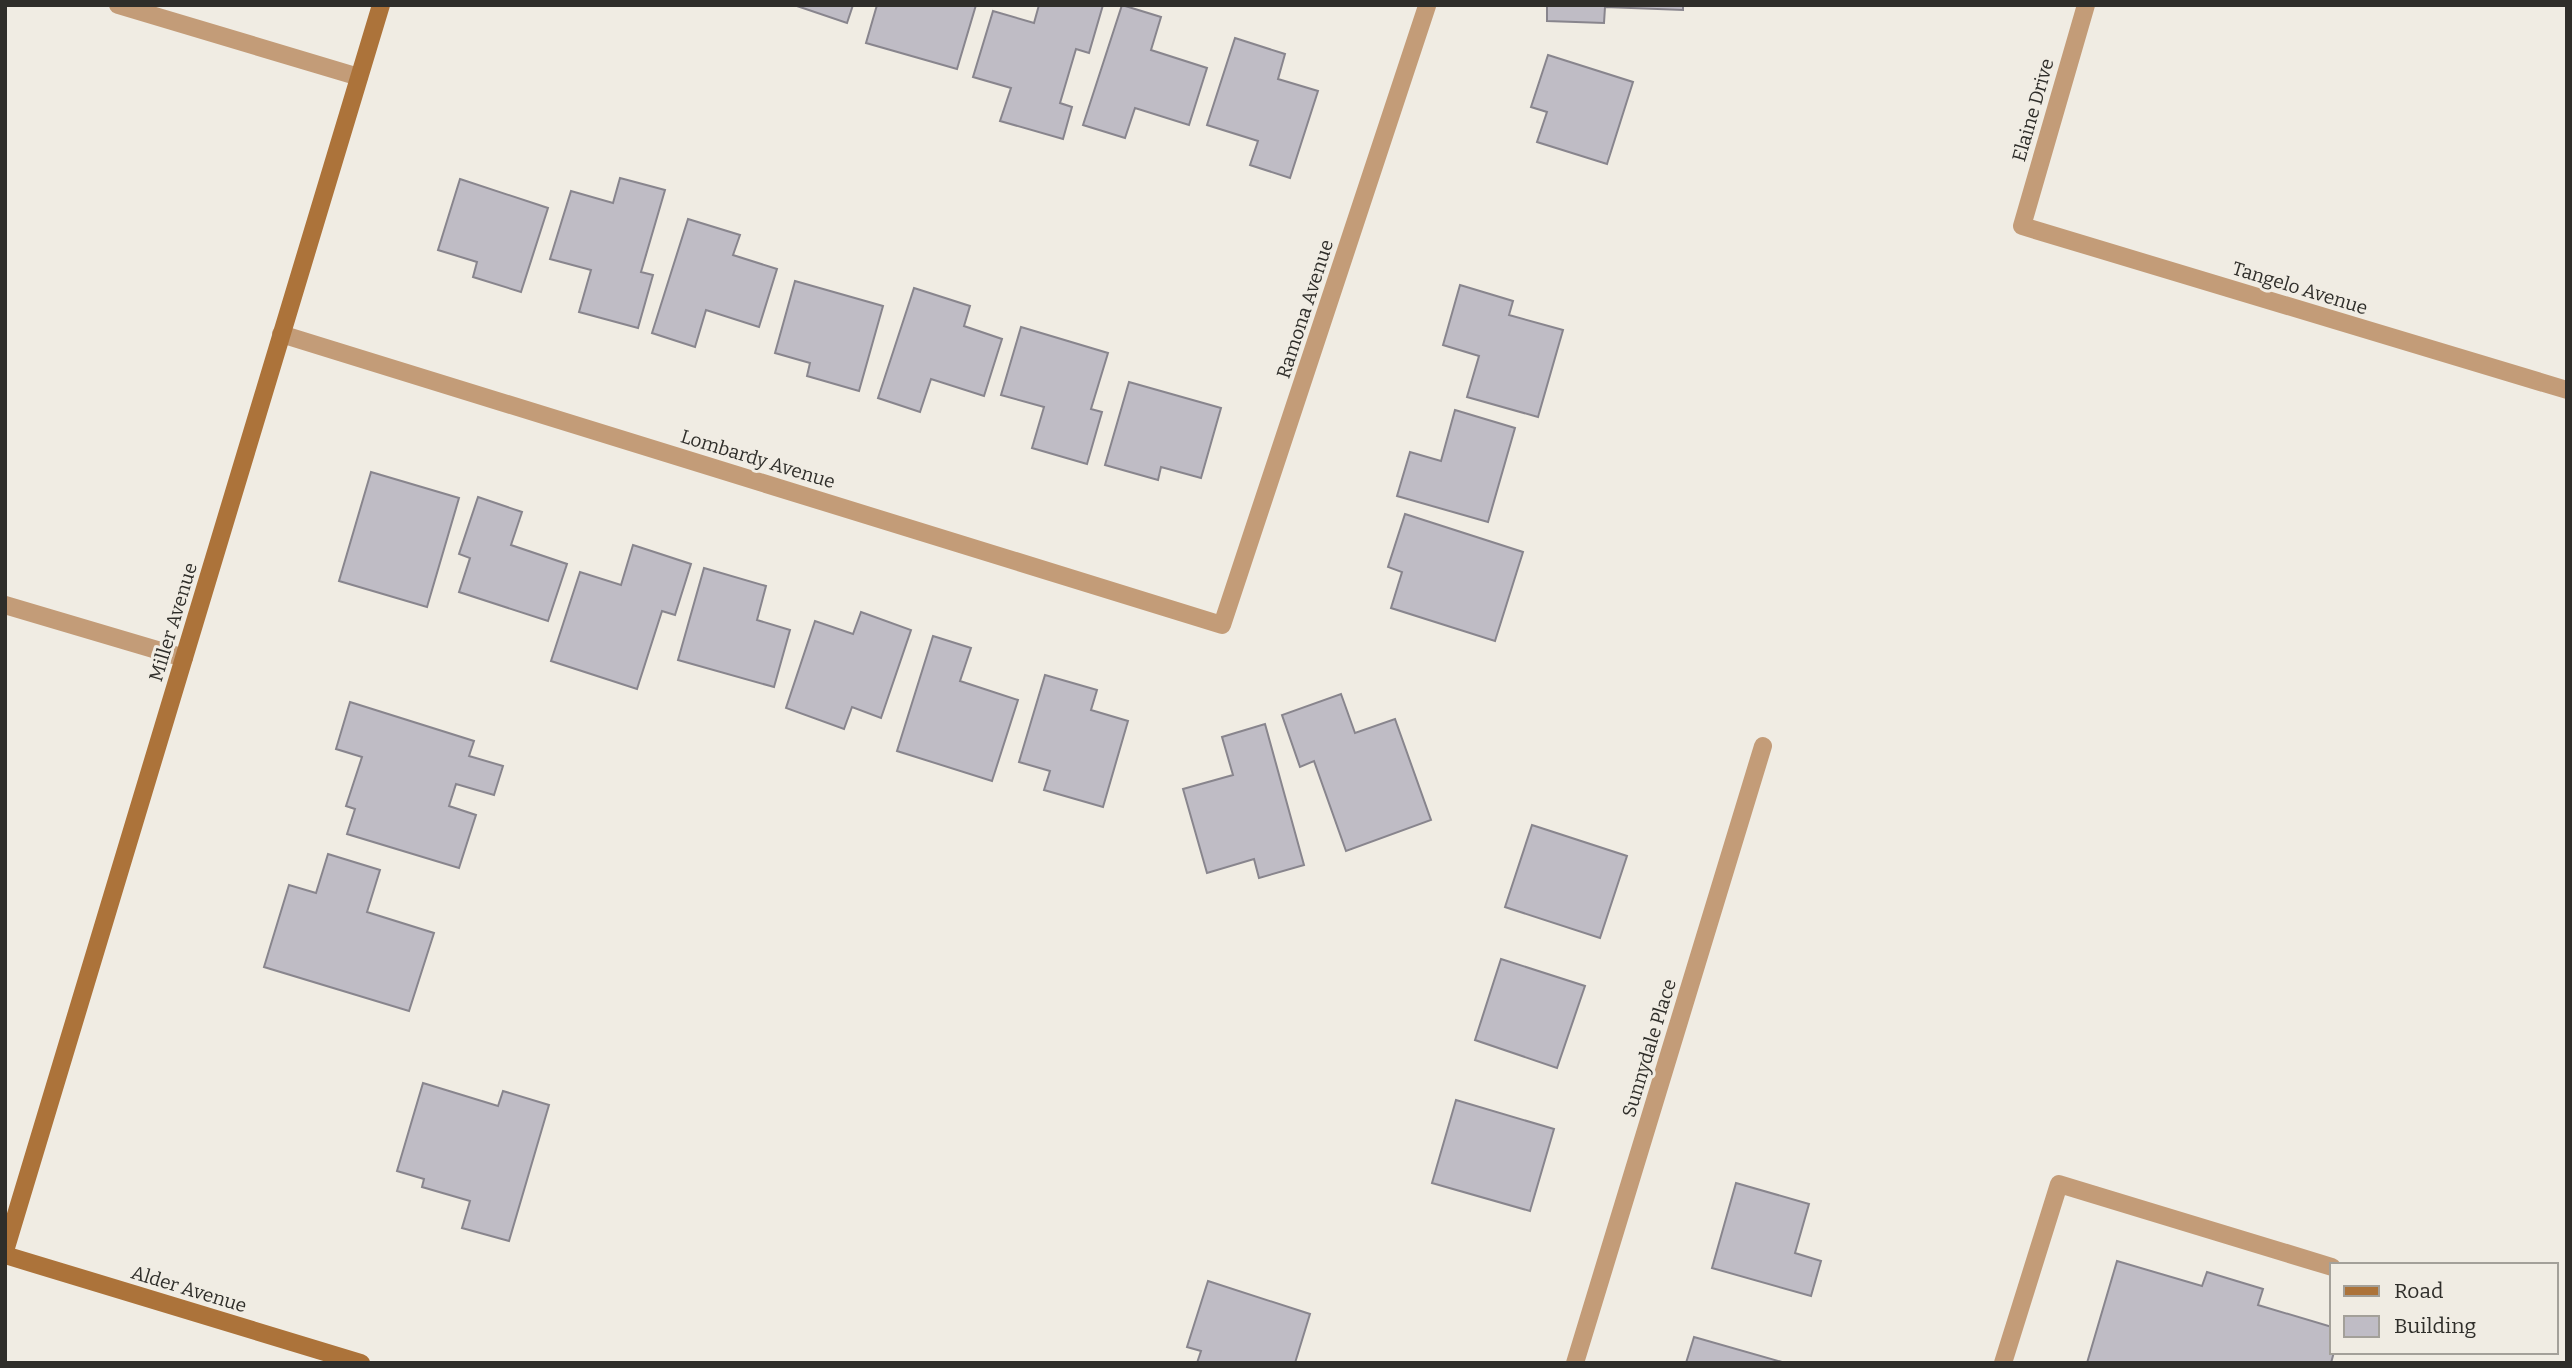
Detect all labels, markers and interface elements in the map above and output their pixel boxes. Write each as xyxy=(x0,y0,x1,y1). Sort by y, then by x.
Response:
street label: Elaine Drive xyxy=(2007,56,2059,164)
street label: Ramona Avenue xyxy=(1272,237,1338,381)
street label: Tangelo Avenue xyxy=(2230,257,2370,319)
street label: Lombardy Avenue xyxy=(678,425,838,493)
street label: Miller Avenue xyxy=(144,560,202,684)
street label: Sunnydale Place xyxy=(1617,976,1681,1120)
street label: Alder Avenue xyxy=(129,1261,249,1317)
legend xyxy=(2330,1263,2558,1354)
text: Road xyxy=(2394,1278,2443,1304)
text: Building xyxy=(2394,1313,2477,1339)

